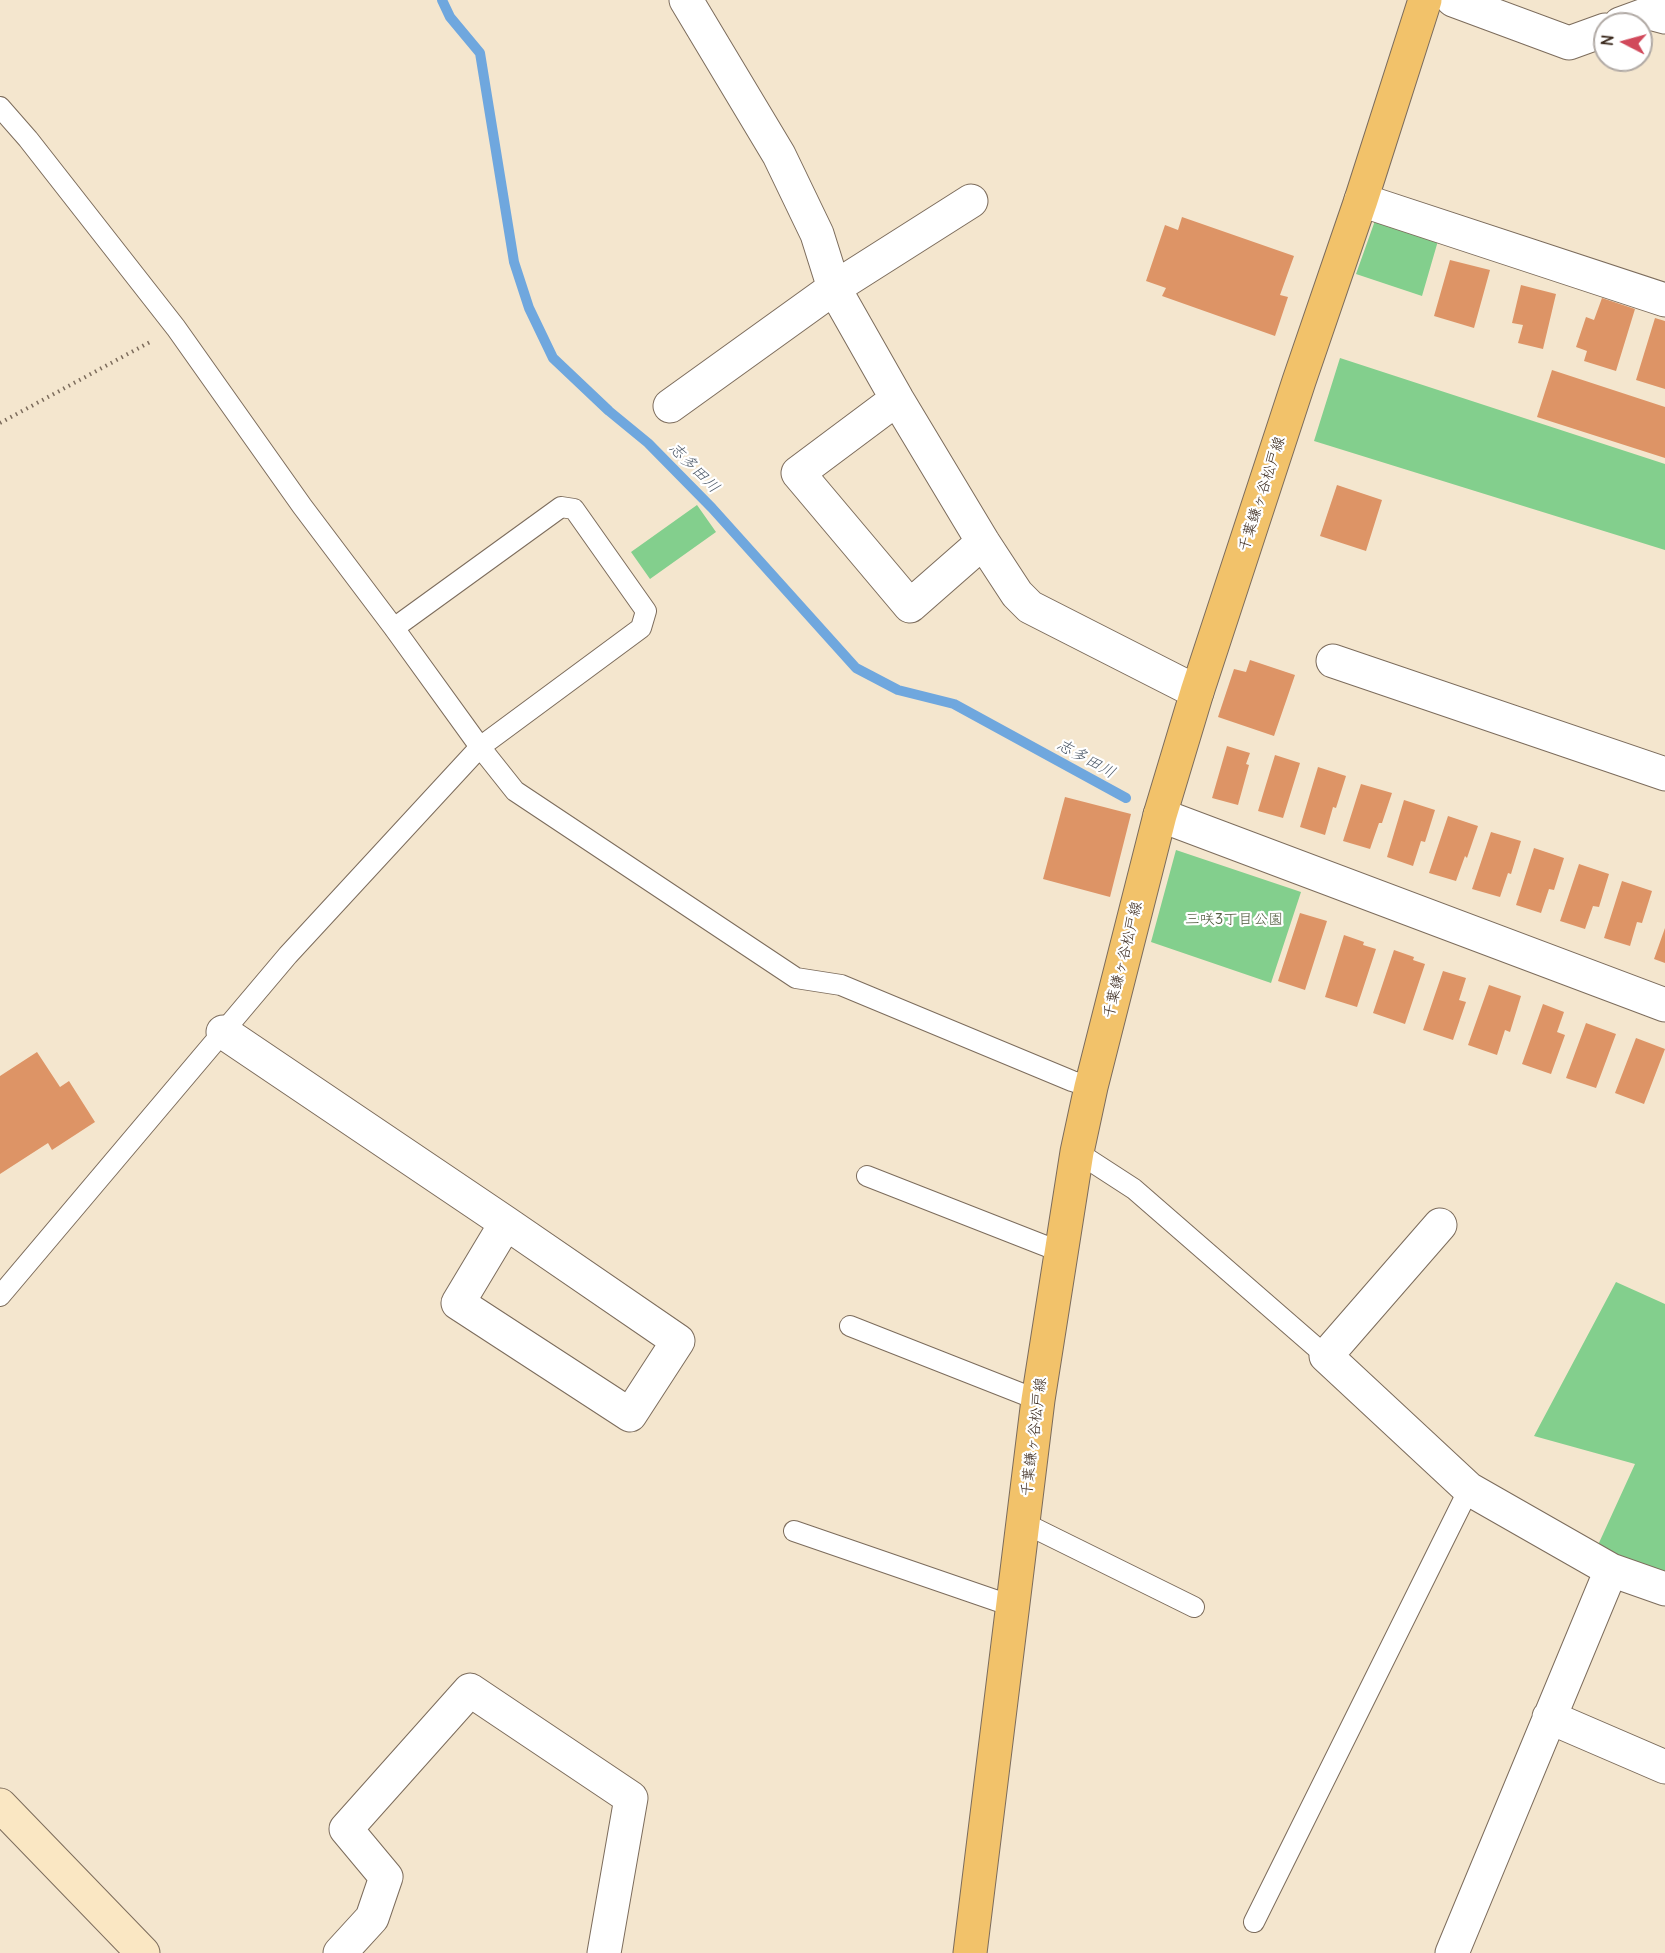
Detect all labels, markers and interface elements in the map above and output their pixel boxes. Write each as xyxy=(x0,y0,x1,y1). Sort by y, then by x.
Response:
north arrow xyxy=(1593,12,1653,72)
text: N xyxy=(1597,34,1618,47)
street label: 千葉鎌ヶ谷松戸線 xyxy=(1235,434,1289,554)
water label: 志多田川 xyxy=(665,439,723,497)
water label: 志多田川 xyxy=(1053,735,1119,783)
street label: 千葉鎌ヶ谷松戸線 xyxy=(1100,900,1146,1020)
park label: 三咲3丁目公園 xyxy=(1185,911,1283,929)
street label: 千葉鎌ヶ谷松戸線 xyxy=(1018,1376,1050,1498)

